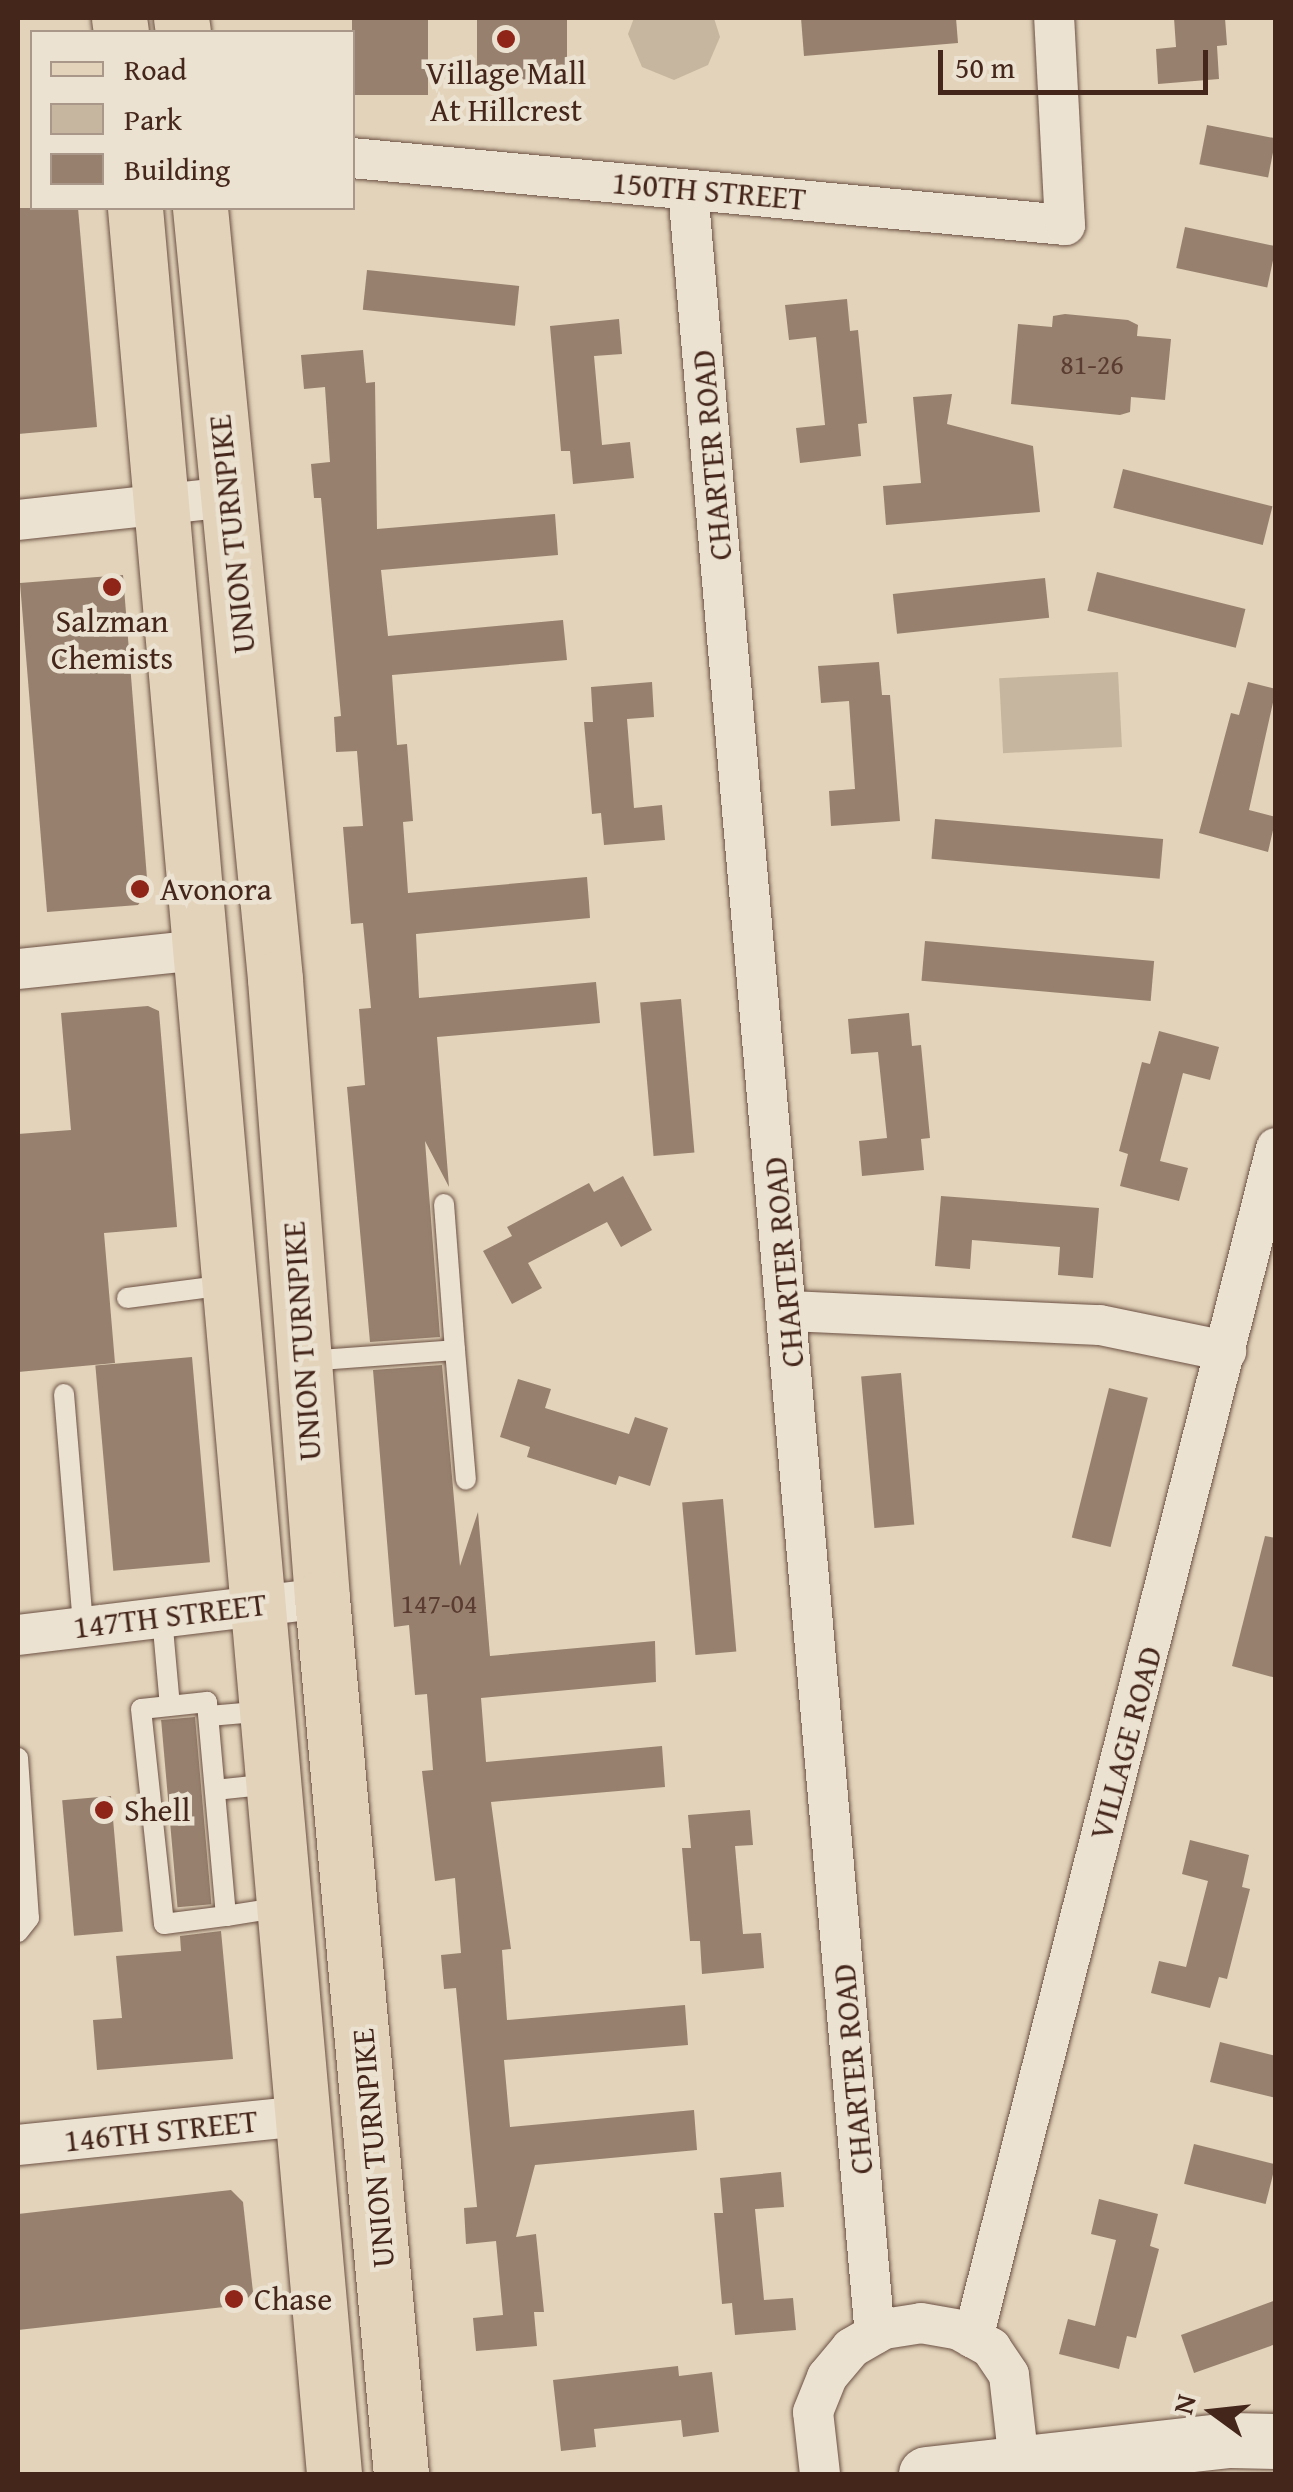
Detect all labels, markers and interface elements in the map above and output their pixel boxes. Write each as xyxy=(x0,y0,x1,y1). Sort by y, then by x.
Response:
marker: Village Mall At Hillcrest xyxy=(495,28,517,50)
legend xyxy=(30,30,355,210)
scale bar xyxy=(943,30,1213,92)
text: 50 m xyxy=(955,45,1015,89)
text: Road xyxy=(124,47,187,91)
place label: Village Mall At Hillcrest xyxy=(426,55,586,130)
text: Park xyxy=(124,97,182,141)
text: Building xyxy=(124,147,230,191)
street label: 150TH STREET xyxy=(610,163,808,219)
house number: 81-26 xyxy=(1060,347,1124,381)
street label: CHARTER ROAD xyxy=(684,348,740,562)
street label: UNION TURNPIKE xyxy=(200,413,264,655)
marker: Salzman Chemists xyxy=(101,576,123,598)
place label: Salzman Chemists xyxy=(51,603,173,678)
place label: Avonora xyxy=(160,870,272,908)
marker: Avonora xyxy=(129,878,151,900)
street label: CHARTER ROAD xyxy=(756,1155,812,1369)
street label: UNION TURNPIKE xyxy=(274,1220,330,1462)
street label: 147TH STREET xyxy=(71,1585,269,1647)
house number: 147-04 xyxy=(400,1586,478,1620)
street label: VILLAGE ROAD xyxy=(1082,1642,1170,1844)
place label: Shell xyxy=(124,1791,191,1829)
marker: Shell xyxy=(93,1799,115,1821)
street label: CHARTER ROAD xyxy=(825,1962,881,2176)
street label: UNION TURNPIKE xyxy=(343,2027,403,2269)
street label: 146TH STREET xyxy=(62,2102,260,2160)
place label: Chase xyxy=(254,2280,332,2318)
marker: Chase xyxy=(223,2288,245,2310)
north arrow xyxy=(1163,2362,1263,2462)
text: N xyxy=(1161,2390,1206,2418)

